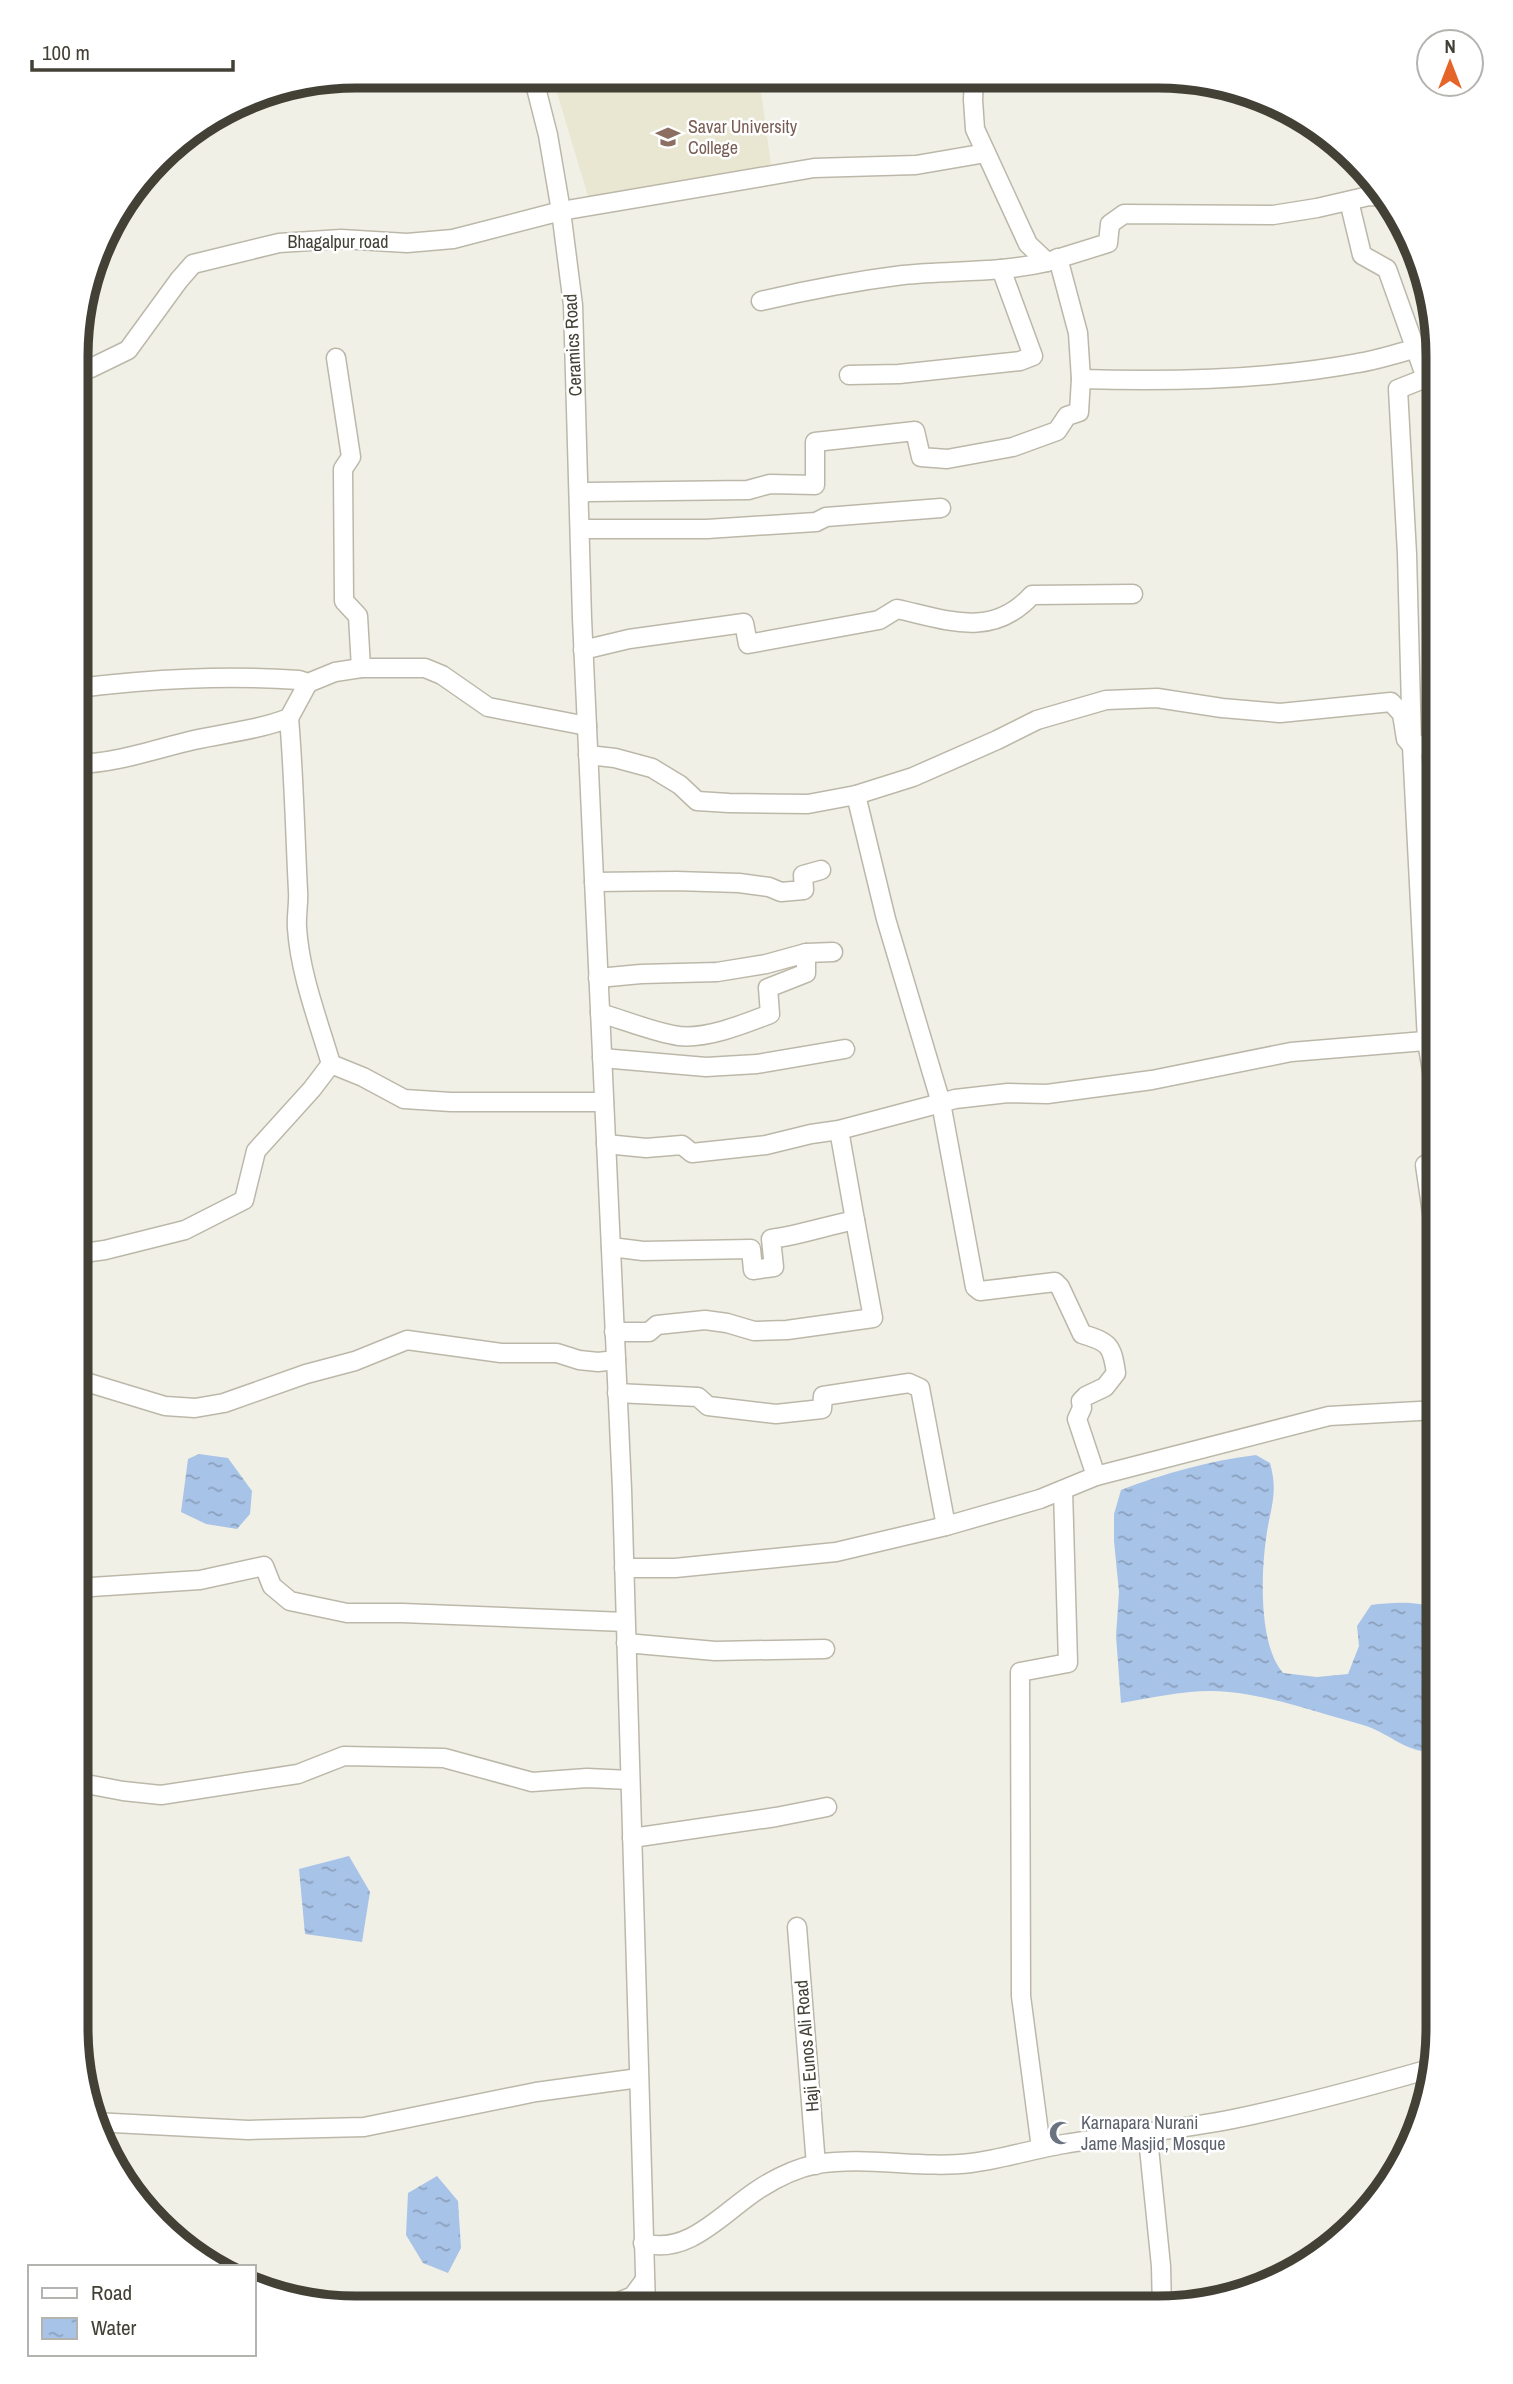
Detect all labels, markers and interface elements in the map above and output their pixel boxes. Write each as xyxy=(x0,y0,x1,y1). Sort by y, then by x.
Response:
scale bar xyxy=(32,28,233,72)
north arrow xyxy=(1415,28,1485,98)
text: N xyxy=(1444,33,1456,59)
text: 100 m xyxy=(42,38,90,67)
place label: Savar University College xyxy=(688,114,798,160)
school or university icon: Savar University College xyxy=(654,123,682,151)
street label: Bhagalpur road xyxy=(288,229,388,254)
street label: Ceramics Road xyxy=(557,293,588,397)
street label: Haji Eunos Ali Road xyxy=(788,1979,825,2113)
place label: Karnapara Nurani Jame Masjid, Mosque xyxy=(1081,2110,1225,2156)
mosque icon: Karnapara Nurani Jame Masjid, Mosque xyxy=(1047,2119,1075,2147)
legend xyxy=(28,2265,256,2356)
text: Road xyxy=(91,2278,132,2307)
text: Water xyxy=(91,2313,137,2342)

